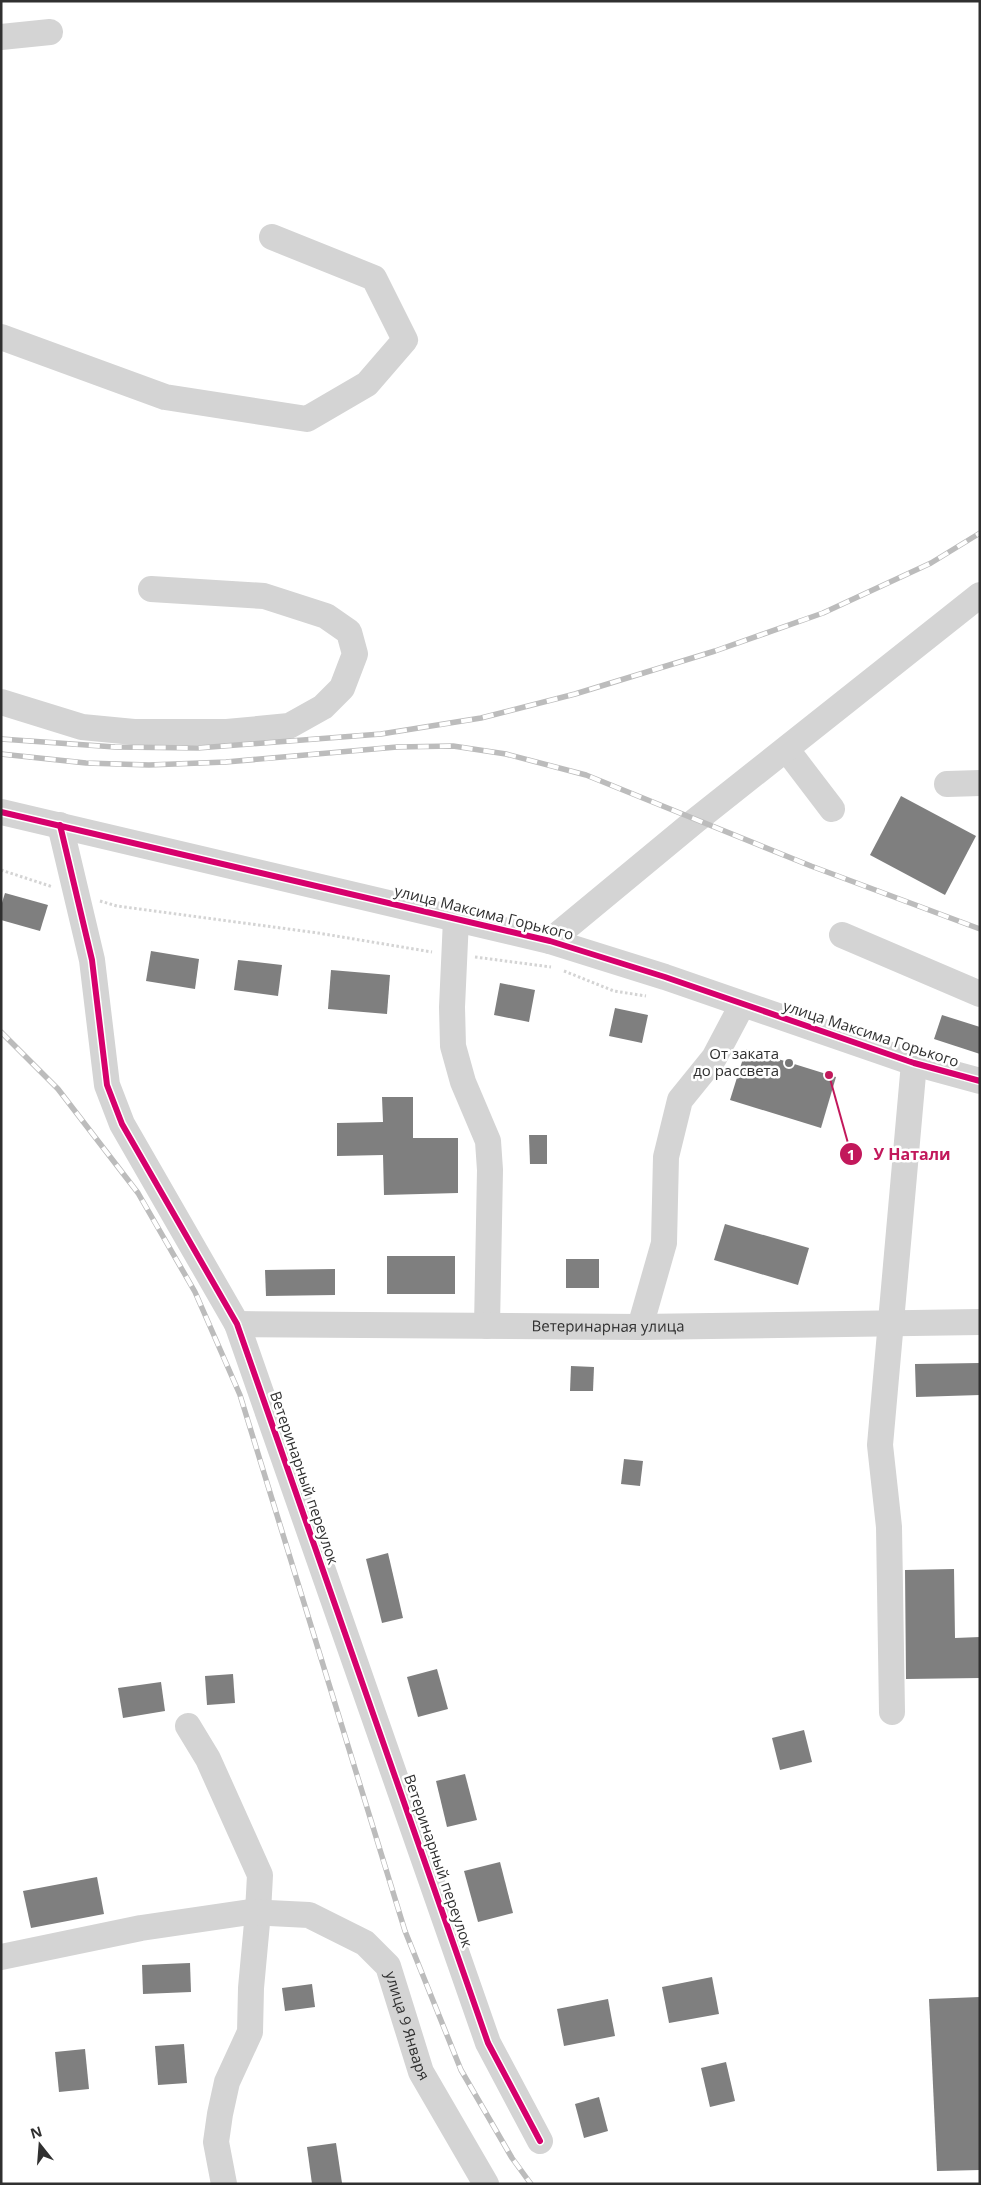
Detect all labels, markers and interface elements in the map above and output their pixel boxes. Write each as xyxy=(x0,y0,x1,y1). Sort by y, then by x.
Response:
street label: улица Максима Горького xyxy=(393,880,576,944)
street label: улица Максима Горького xyxy=(781,995,962,1071)
place label: От заката до рассвета xyxy=(693,1043,779,1080)
marker: От заката до рассвета xyxy=(783,1057,795,1069)
callout: У Натали xyxy=(839,1139,961,1170)
text: У Натали xyxy=(873,1143,951,1165)
text: 1 xyxy=(847,1144,855,1164)
street label: Ветеринарная улица xyxy=(531,1315,685,1336)
street label: Ветеринарный переулок xyxy=(266,1388,344,1567)
street label: Ветеринарный переулок xyxy=(400,1771,478,1950)
street label: улица 9 Января xyxy=(381,1968,435,2084)
north arrow xyxy=(15,2120,65,2170)
text: N xyxy=(28,2121,44,2143)

